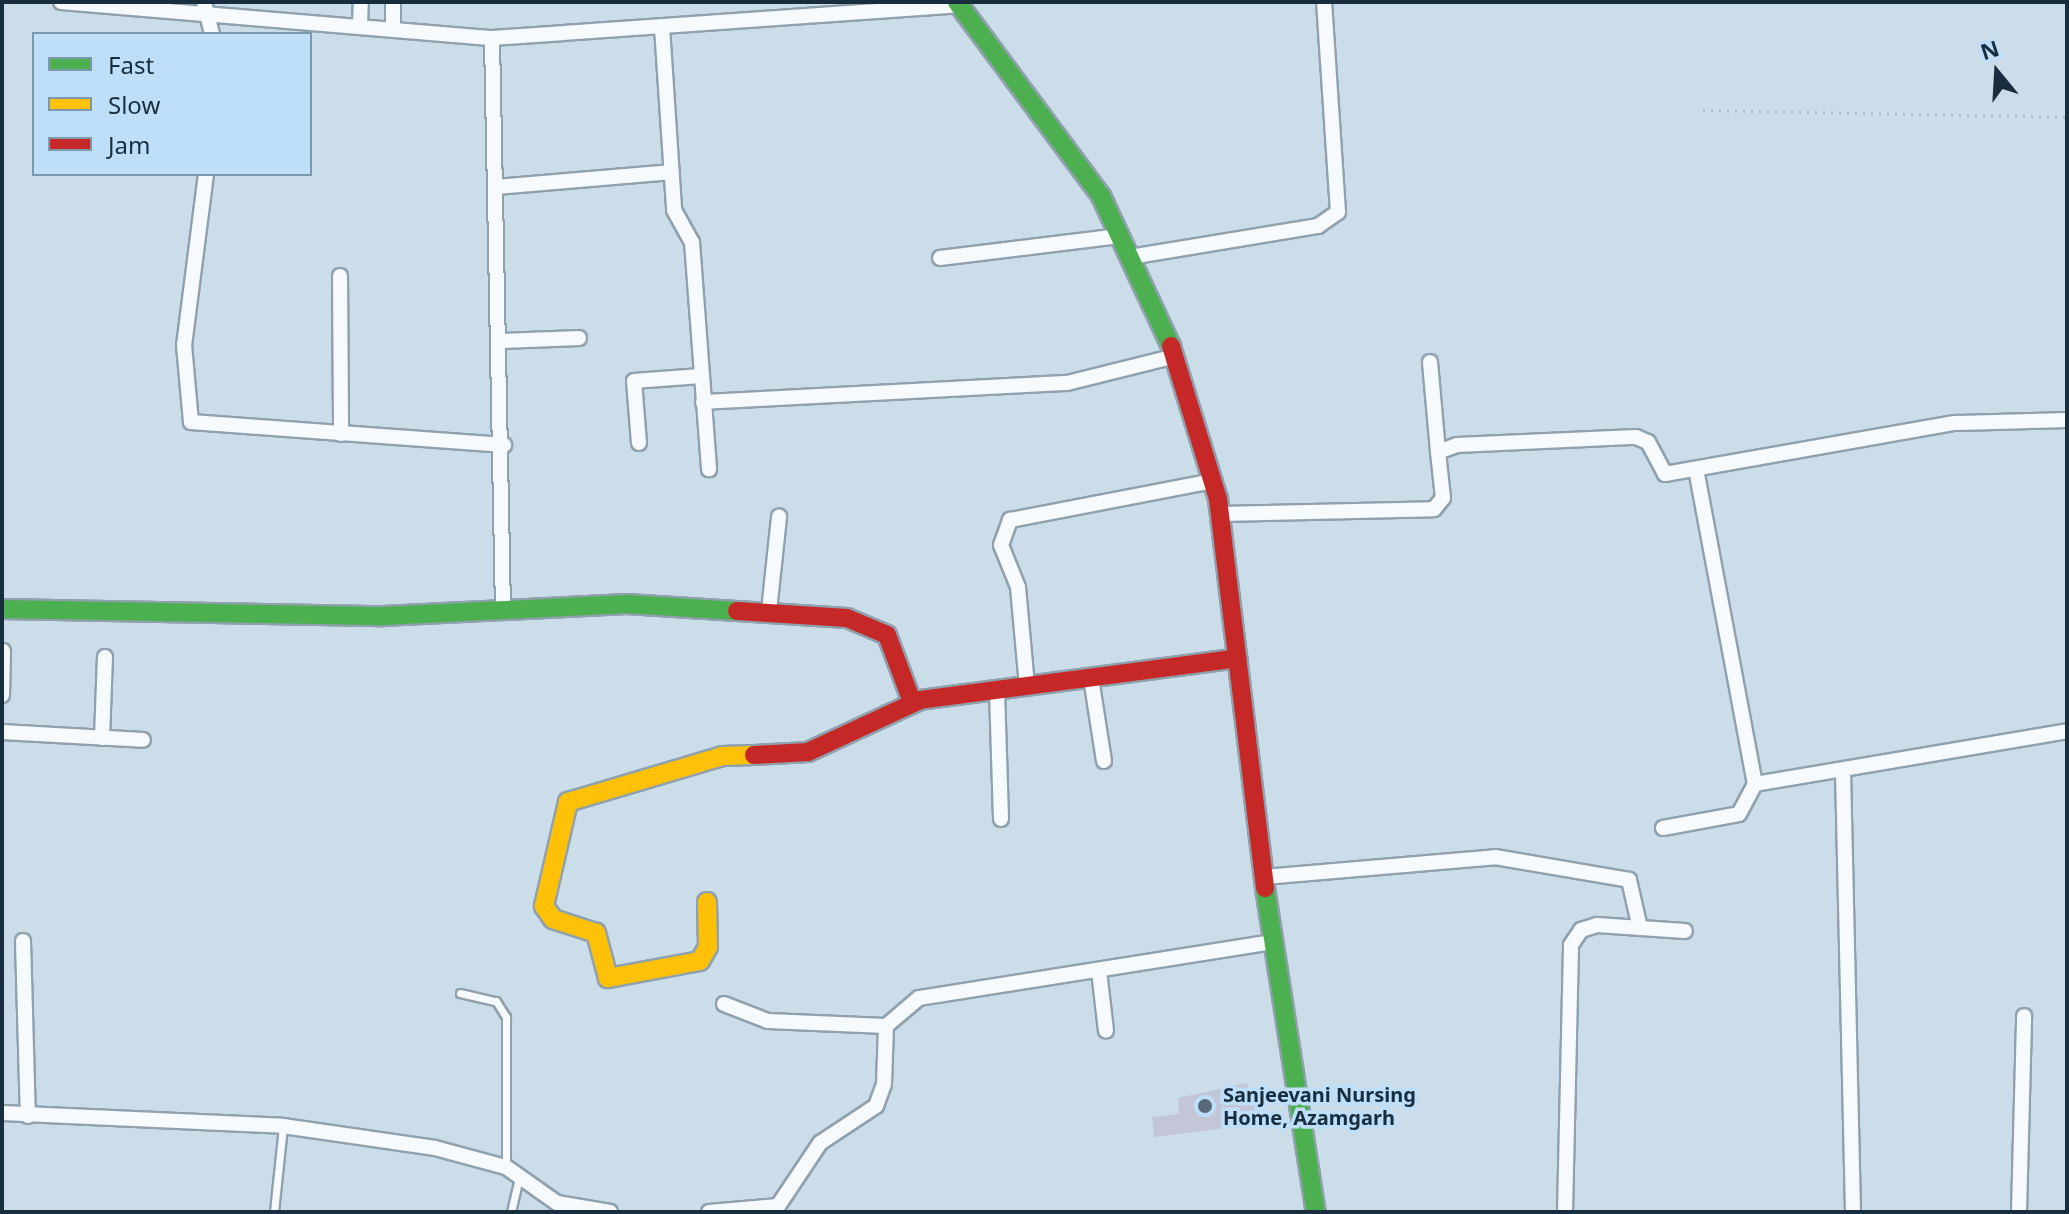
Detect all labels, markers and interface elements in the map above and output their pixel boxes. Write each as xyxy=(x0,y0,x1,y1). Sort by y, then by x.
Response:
legend xyxy=(32,32,312,176)
north arrow xyxy=(1957,32,2037,112)
text: N xyxy=(1976,32,2003,66)
text: Fast xyxy=(108,48,154,81)
text: Slow xyxy=(108,88,160,121)
text: Jam xyxy=(108,128,150,161)
place label: Sanjeevani Nursing Home, Azamgarh xyxy=(1223,1082,1416,1129)
marker: Sanjeevani Nursing Home, Azamgarh xyxy=(1194,1095,1216,1117)

